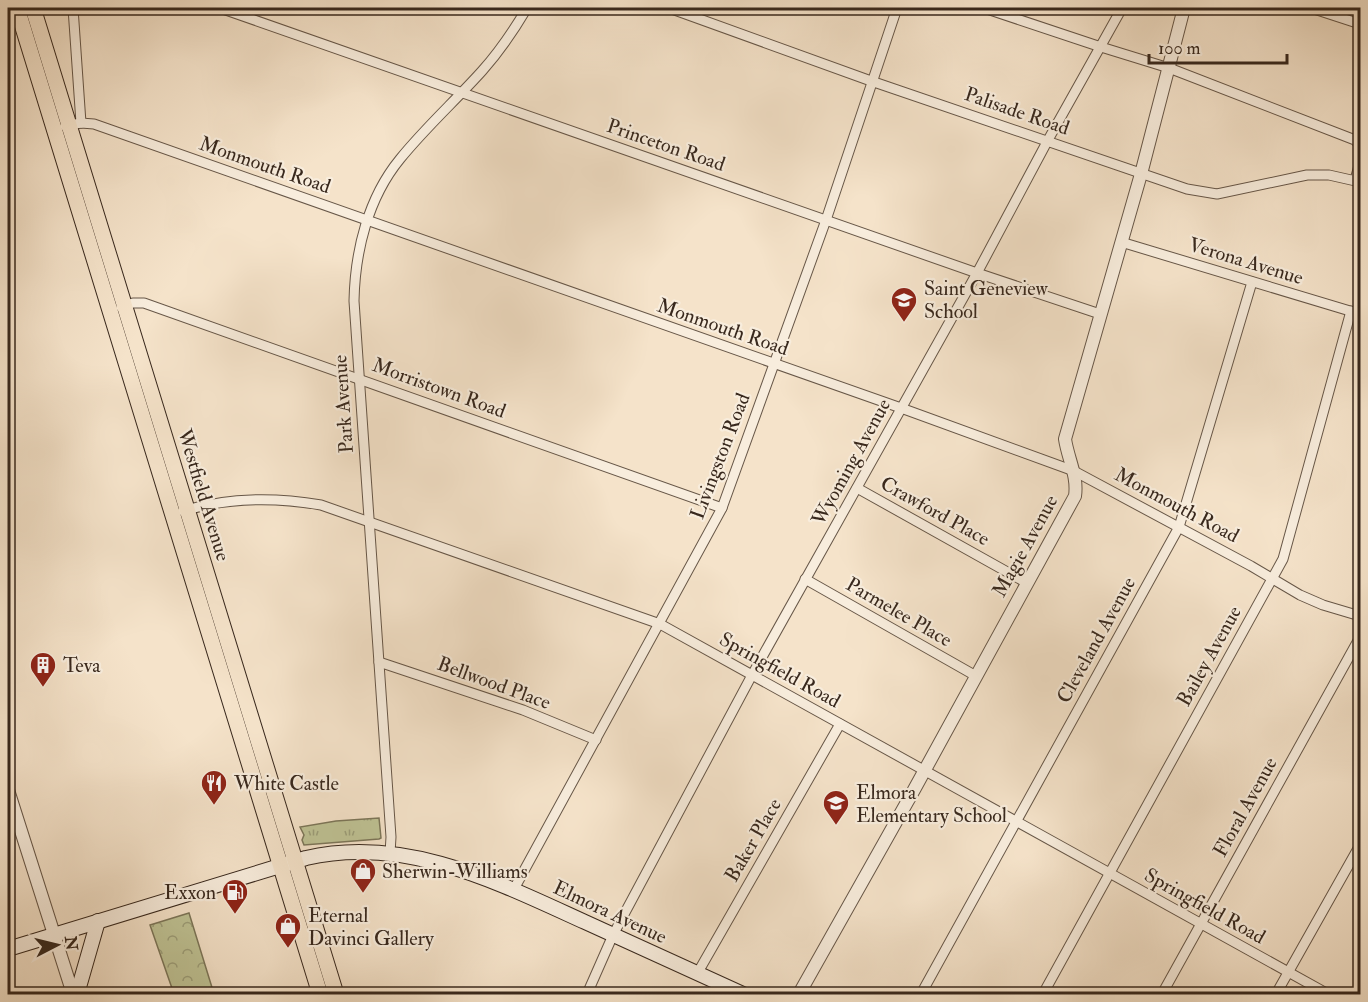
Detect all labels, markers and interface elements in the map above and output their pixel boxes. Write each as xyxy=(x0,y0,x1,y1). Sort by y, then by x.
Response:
scale bar xyxy=(1149,27,1287,65)
text: 100 m xyxy=(1158,37,1201,60)
street label: Palisade Road xyxy=(961,81,1073,141)
street label: Princeton Road xyxy=(604,113,729,177)
street label: Monmouth Road xyxy=(196,131,334,199)
street label: Verona Avenue xyxy=(1186,232,1306,290)
place label: Saint Geneview School xyxy=(924,276,1049,324)
school or university icon: Saint Geneview School xyxy=(889,285,919,323)
street label: Monmouth Road xyxy=(654,293,792,361)
street label: Morristown Road xyxy=(369,352,509,424)
street label: Park Avenue xyxy=(327,354,359,454)
street label: Livingston Road xyxy=(684,389,756,523)
street label: Wyoming Avenue xyxy=(805,394,896,531)
street label: Westfield Avenue xyxy=(172,425,236,564)
street label: Monmouth Road xyxy=(1111,462,1244,548)
street label: Crawford Place xyxy=(876,471,994,551)
street label: Magie Avenue xyxy=(987,491,1063,601)
street label: Parmelee Place xyxy=(842,572,956,652)
street label: Cleveland Avenue xyxy=(1051,573,1141,707)
street label: Bailey Avenue xyxy=(1171,601,1247,711)
street label: Springfield Road xyxy=(715,626,845,714)
building icon: Teva xyxy=(28,650,58,688)
street label: Bellwood Place xyxy=(434,651,554,715)
place label: Teva xyxy=(63,653,101,678)
street label: Floral Avenue xyxy=(1207,753,1283,861)
restaurant icon: White Castle xyxy=(199,768,229,806)
place label: White Castle xyxy=(233,771,339,796)
place label: Elmora Elementary School xyxy=(856,780,1007,828)
school or university icon: Elmora Elementary School xyxy=(821,788,851,826)
street label: Baker Place xyxy=(719,794,787,886)
shop icon: Sherwin-Williams xyxy=(348,856,378,894)
place label: Sherwin-Williams xyxy=(382,859,528,884)
street label: Springfield Road xyxy=(1140,862,1270,950)
street label: Elmora Avenue xyxy=(549,875,671,949)
fuel station icon: Exxon xyxy=(220,877,250,915)
place label: Exxon xyxy=(164,880,216,905)
place label: Eternal Davinci Gallery xyxy=(308,903,435,951)
shop icon: Eternal Davinci Gallery xyxy=(273,911,303,949)
north arrow xyxy=(27,915,87,975)
text: N xyxy=(60,934,82,952)

